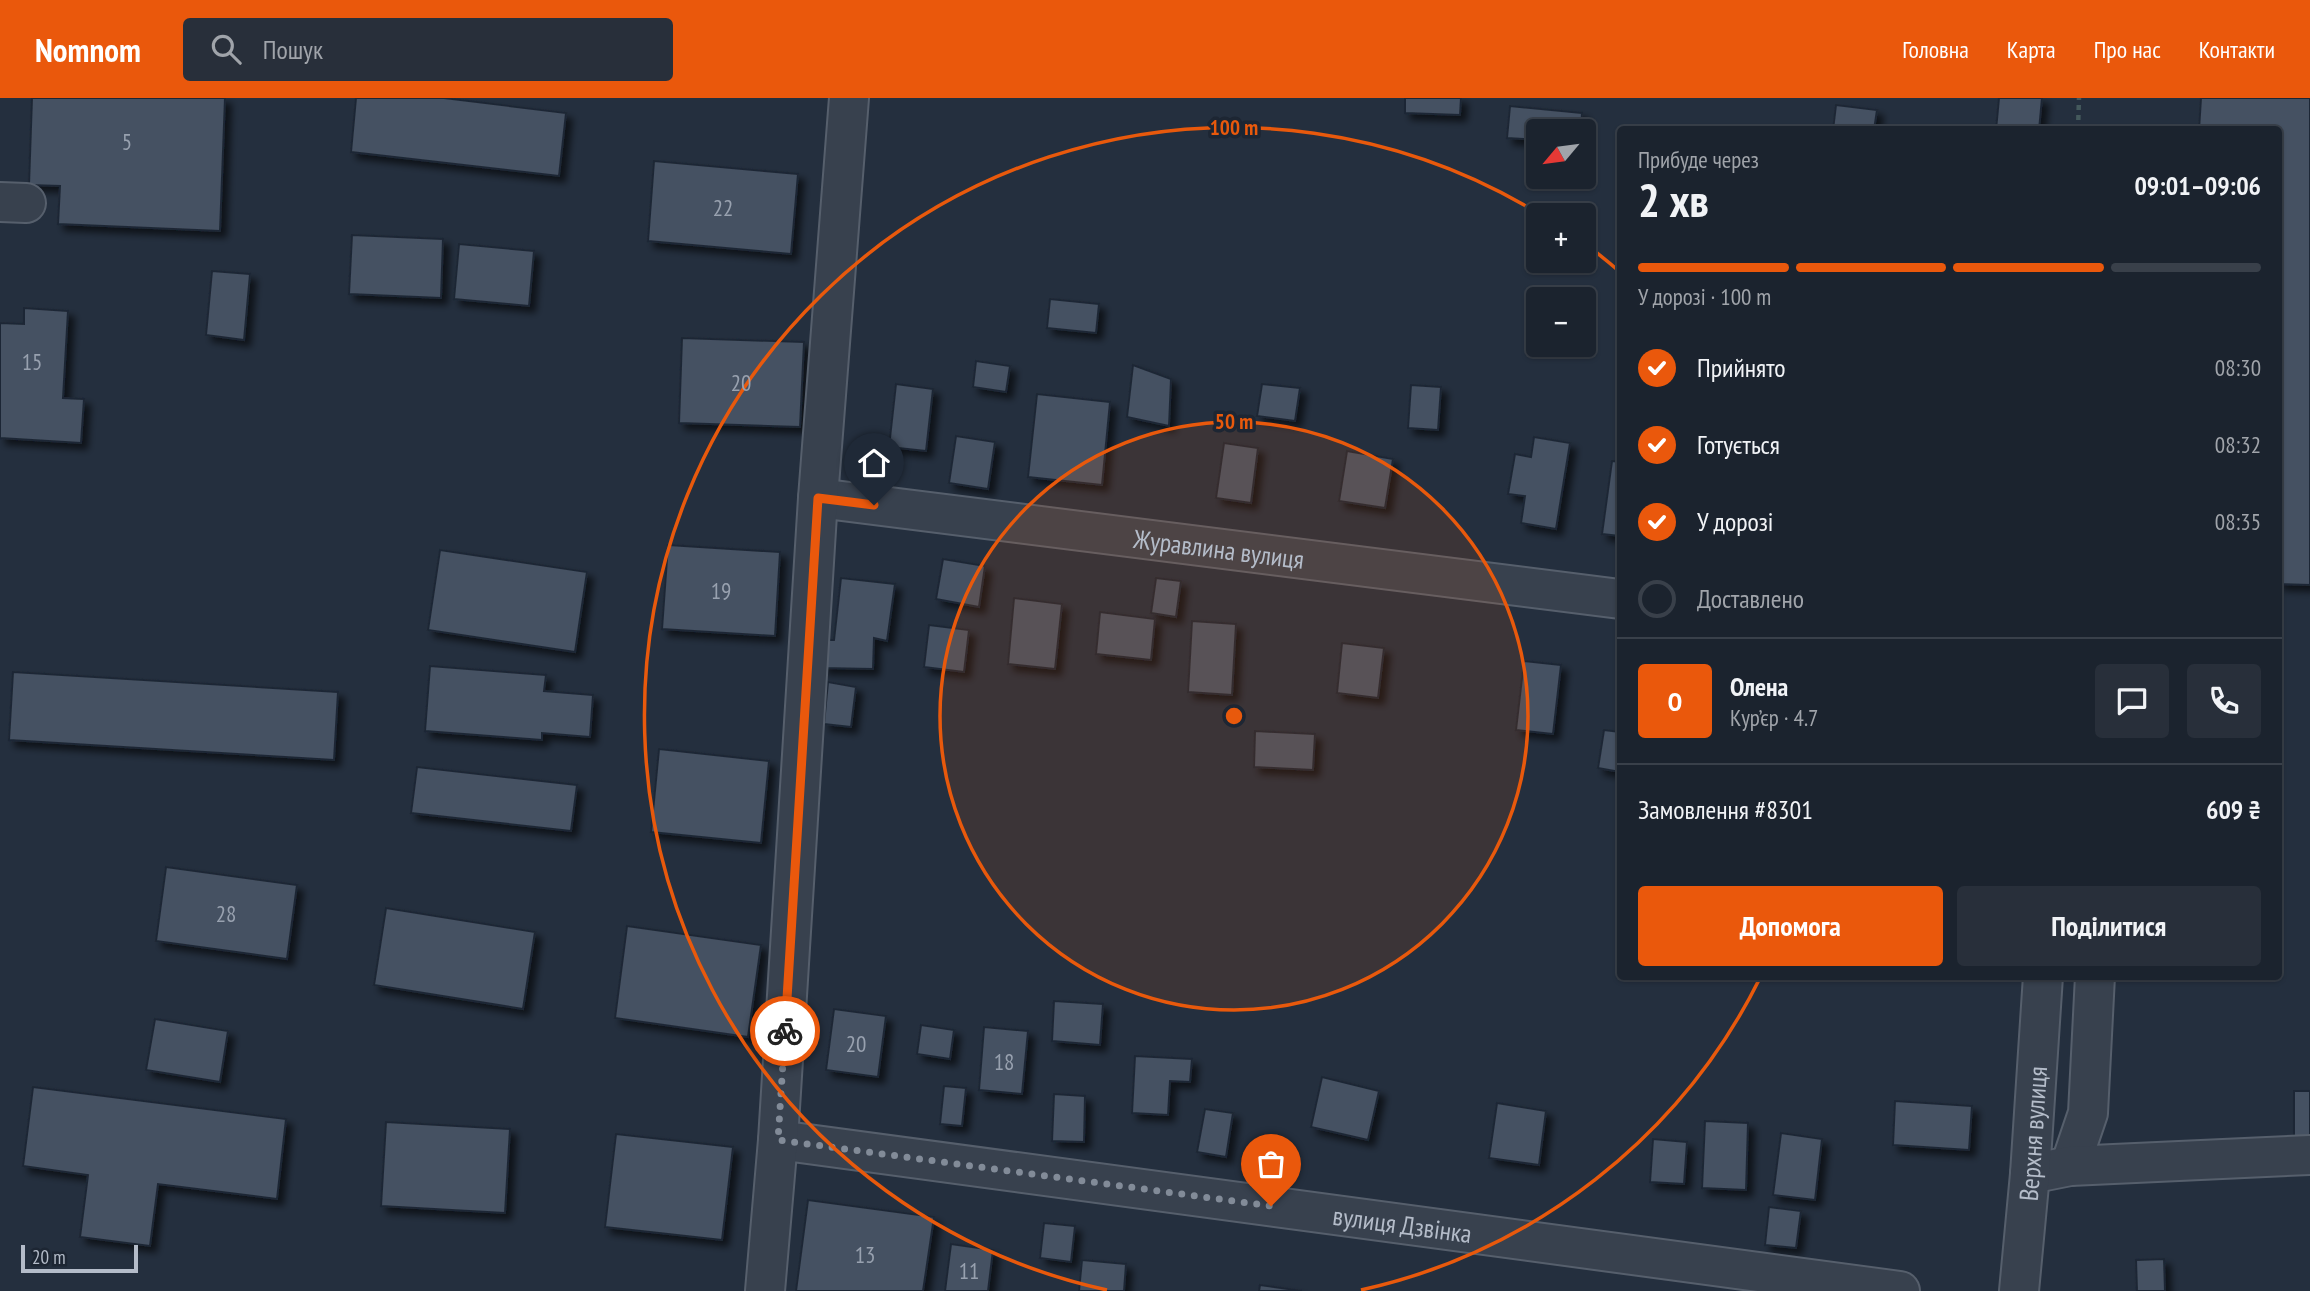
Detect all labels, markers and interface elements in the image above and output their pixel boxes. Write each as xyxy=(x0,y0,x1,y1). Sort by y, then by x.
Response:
search box xyxy=(183,18,673,81)
text: Nomnom xyxy=(35,28,141,71)
icon: search xyxy=(207,30,245,68)
text: Пошук xyxy=(263,33,323,66)
text: Головна xyxy=(1902,34,1969,65)
text: Карта xyxy=(2007,34,2056,65)
text: Про нас xyxy=(2094,34,2161,65)
text: Контакти xyxy=(2199,34,2275,65)
text: 100 m xyxy=(1210,114,1258,141)
north arrow xyxy=(1526,119,1596,189)
map controls xyxy=(1526,119,1596,357)
house number: 5 xyxy=(122,127,132,156)
text: Прибуде через xyxy=(1638,145,1759,174)
text: 09:01–09:06 xyxy=(2134,169,2261,202)
text: 2 хв xyxy=(1638,170,1709,230)
house number: 22 xyxy=(713,193,733,222)
button: + xyxy=(1526,203,1596,273)
text: У дорозі · 100 m xyxy=(1638,282,1771,311)
button: − xyxy=(1526,287,1596,357)
house number: 15 xyxy=(22,347,42,376)
icon: check xyxy=(1638,349,1676,387)
text: Прийнято xyxy=(1697,351,1785,384)
text: 08:30 xyxy=(2215,353,2261,382)
house number: 20 xyxy=(731,368,751,397)
text: 50 m xyxy=(1215,408,1253,435)
icon: check xyxy=(1638,426,1676,464)
text: Готується xyxy=(1697,428,1780,461)
text: 08:32 xyxy=(2215,430,2261,459)
pin xyxy=(844,433,904,505)
icon: home xyxy=(855,444,893,482)
icon: check xyxy=(1638,503,1676,541)
text: У дорозі xyxy=(1697,505,1774,538)
text: 08:35 xyxy=(2215,507,2261,536)
street label: Журавлина вулиця xyxy=(1131,521,1306,576)
house number: 19 xyxy=(711,576,731,605)
text: Доставлено xyxy=(1697,582,1804,615)
button: chat xyxy=(2095,664,2169,738)
button: phone xyxy=(2187,664,2261,738)
text: Олена xyxy=(1730,670,1788,703)
text: О xyxy=(1668,685,1682,718)
text: Кур’єр · 4.7 xyxy=(1730,703,1818,732)
centre of rings xyxy=(1222,704,1246,728)
text: Замовлення #8301 xyxy=(1638,793,1813,826)
text: 609 ₴ xyxy=(2206,793,2261,826)
button: Допомога xyxy=(1638,886,1943,966)
button: Поділитися xyxy=(1957,886,2261,966)
house number: 28 xyxy=(216,899,236,928)
courier xyxy=(750,996,820,1066)
icon: bike xyxy=(766,1012,804,1050)
house number: 20 xyxy=(846,1029,866,1058)
house number: 18 xyxy=(994,1047,1014,1076)
street label: Верхня вулиця xyxy=(2011,1065,2054,1202)
pin xyxy=(1241,1134,1301,1206)
icon: bag xyxy=(1252,1145,1290,1183)
street label: вулиця Дзвінка xyxy=(1331,1198,1474,1250)
house number: 13 xyxy=(855,1240,875,1269)
scale bar xyxy=(21,1242,138,1274)
text: 20 m xyxy=(32,1245,66,1269)
house number: 11 xyxy=(959,1256,979,1285)

